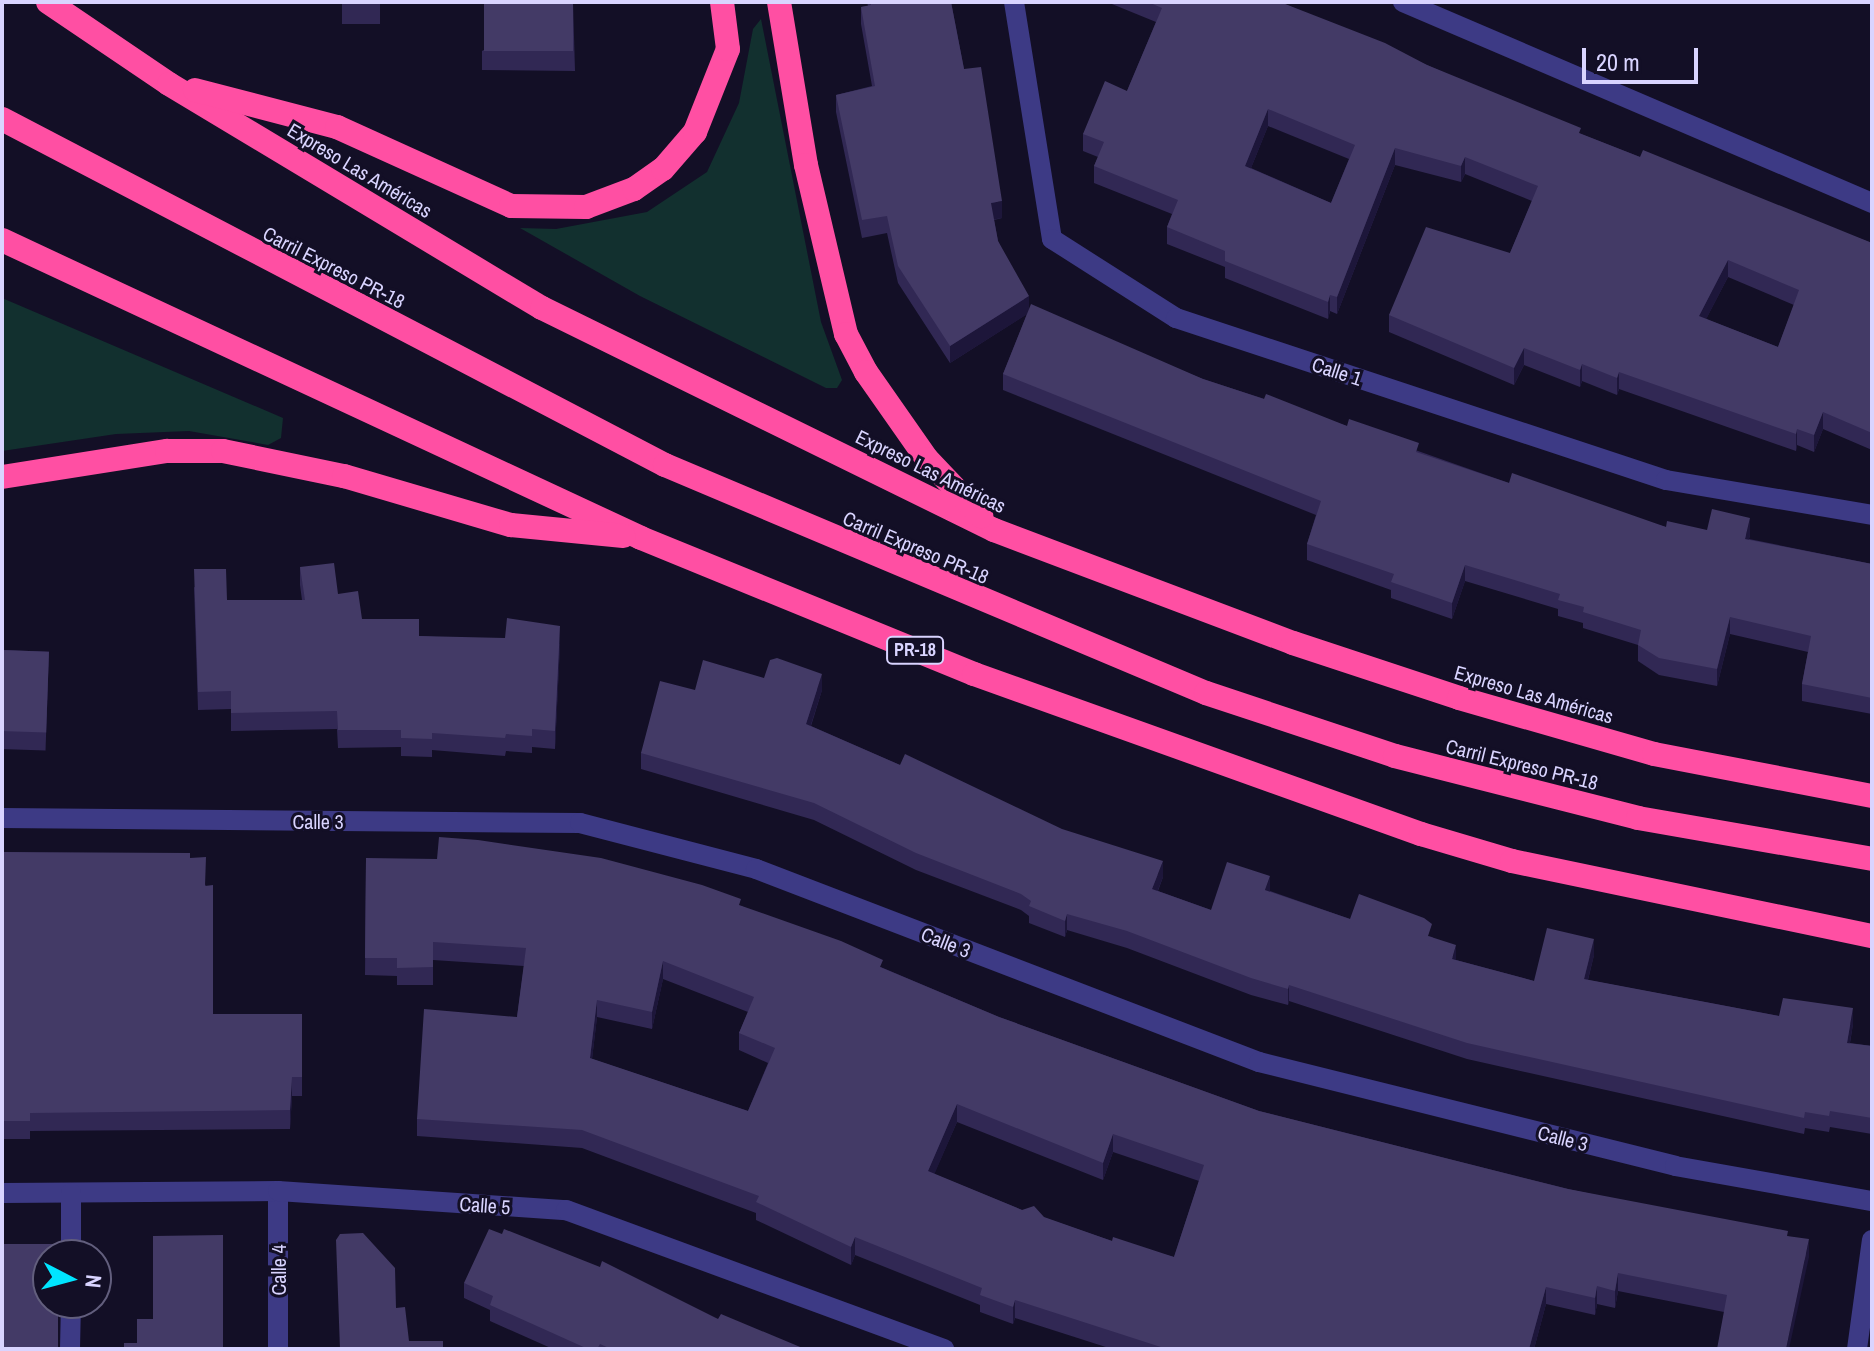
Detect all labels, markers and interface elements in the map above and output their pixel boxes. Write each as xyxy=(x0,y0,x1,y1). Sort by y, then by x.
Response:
scale bar xyxy=(1586,32,1702,82)
text: 20 m xyxy=(1596,46,1640,78)
street label: Expreso Las Américas xyxy=(283,117,437,223)
street label: Carril Expreso PR-18 xyxy=(259,221,409,313)
street label: Calle 1 xyxy=(1309,352,1365,390)
street label: Expreso Las Américas xyxy=(852,424,1010,518)
street label: Carril Expreso PR-18 xyxy=(840,506,992,588)
road number: PR-18 xyxy=(885,636,945,664)
street label: Expreso Las Américas xyxy=(1451,660,1617,728)
street label: Carril Expreso PR-18 xyxy=(1443,734,1601,794)
street label: Calle 3 xyxy=(292,809,344,833)
street label: Calle 3 xyxy=(918,922,974,962)
street label: Calle 3 xyxy=(1535,1120,1591,1156)
street label: Calle 5 xyxy=(459,1191,511,1219)
north arrow xyxy=(32,1239,112,1319)
street label: Calle 4 xyxy=(266,1244,290,1296)
text: N xyxy=(78,1273,109,1289)

